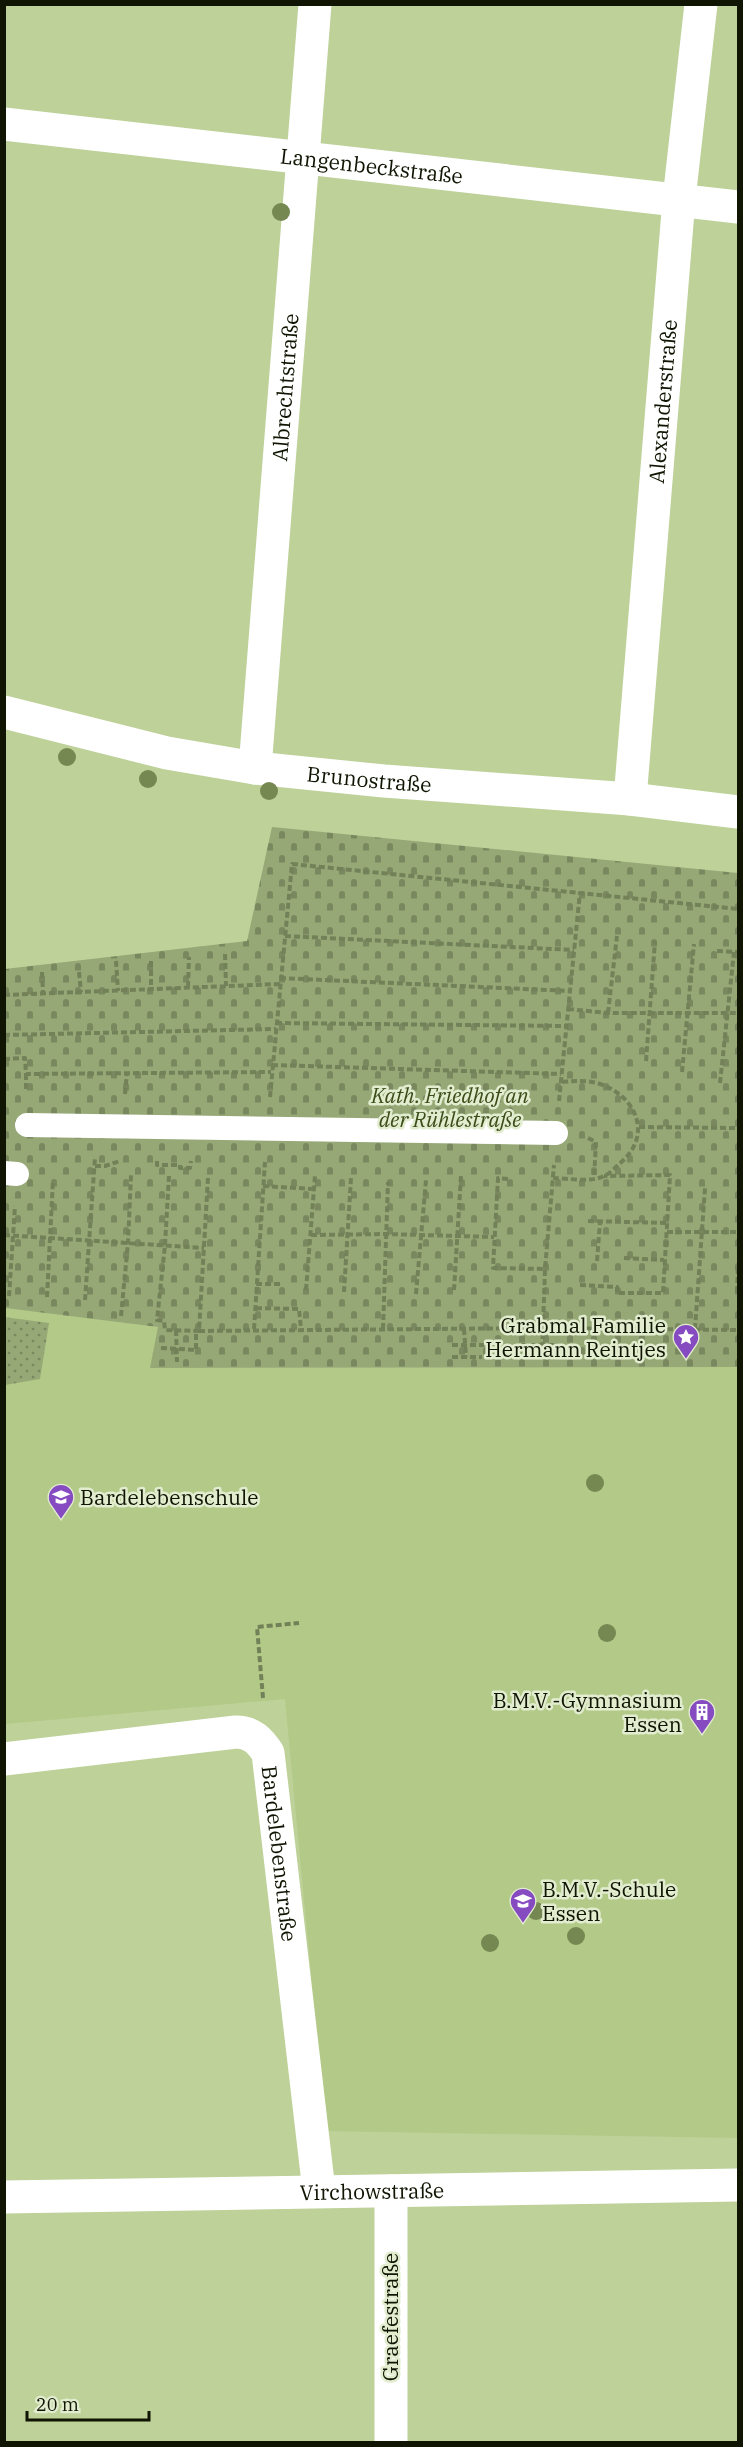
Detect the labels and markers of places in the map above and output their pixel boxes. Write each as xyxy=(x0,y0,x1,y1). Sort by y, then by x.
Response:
place label: Grabmal Familie Hermann Reintjes xyxy=(485,1311,666,1363)
place icon: Grabmal Familie Hermann Reintjes xyxy=(671,1322,701,1360)
school or university icon: Bardelebenschule xyxy=(46,1482,76,1520)
place label: Bardelebenschule xyxy=(80,1483,259,1511)
place label: B.M.V.-Gymnasium Essen xyxy=(493,1686,682,1738)
building icon: B.M.V.-Gymnasium Essen xyxy=(687,1697,717,1735)
place label: B.M.V.-Schule Essen xyxy=(542,1875,676,1927)
school or university icon: B.M.V.-Schule Essen xyxy=(508,1886,538,1924)

